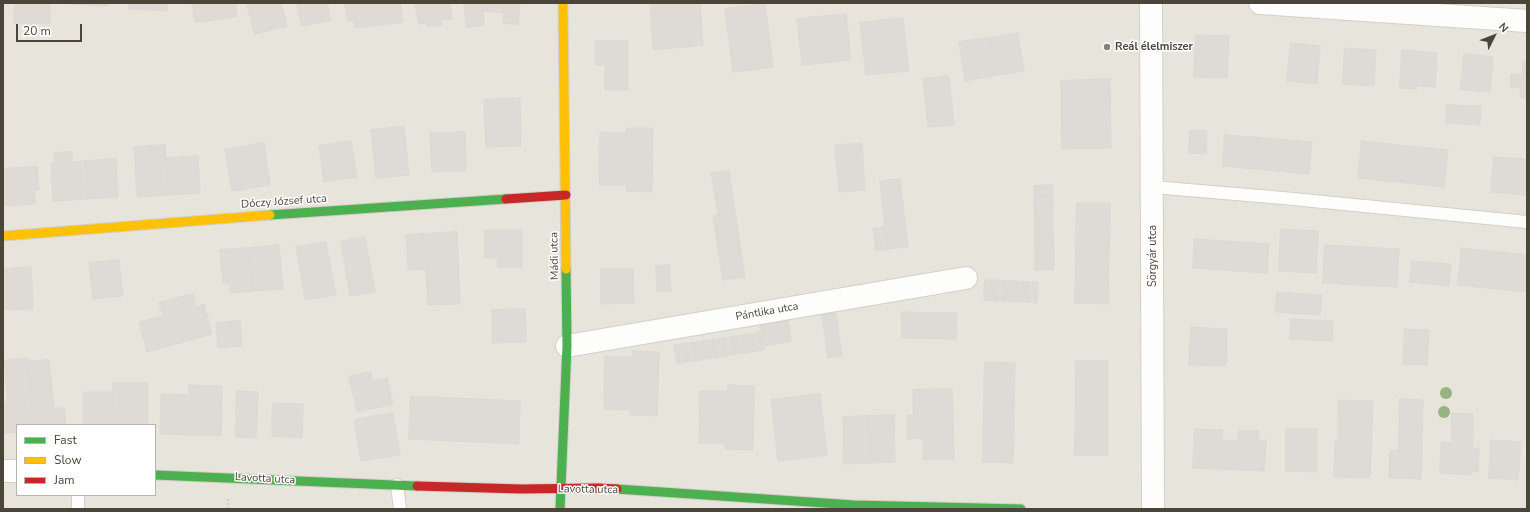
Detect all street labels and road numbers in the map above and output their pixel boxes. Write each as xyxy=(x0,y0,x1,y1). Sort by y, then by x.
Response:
street label: Dóczy József utca xyxy=(241,192,327,212)
street label: Sörgyár utca xyxy=(1146,225,1160,287)
street label: Mádi utca xyxy=(548,232,562,280)
street label: Pántlika utca xyxy=(735,300,799,324)
street label: Lavotta utca xyxy=(234,471,296,487)
street label: Lavotta utca xyxy=(558,483,618,497)

